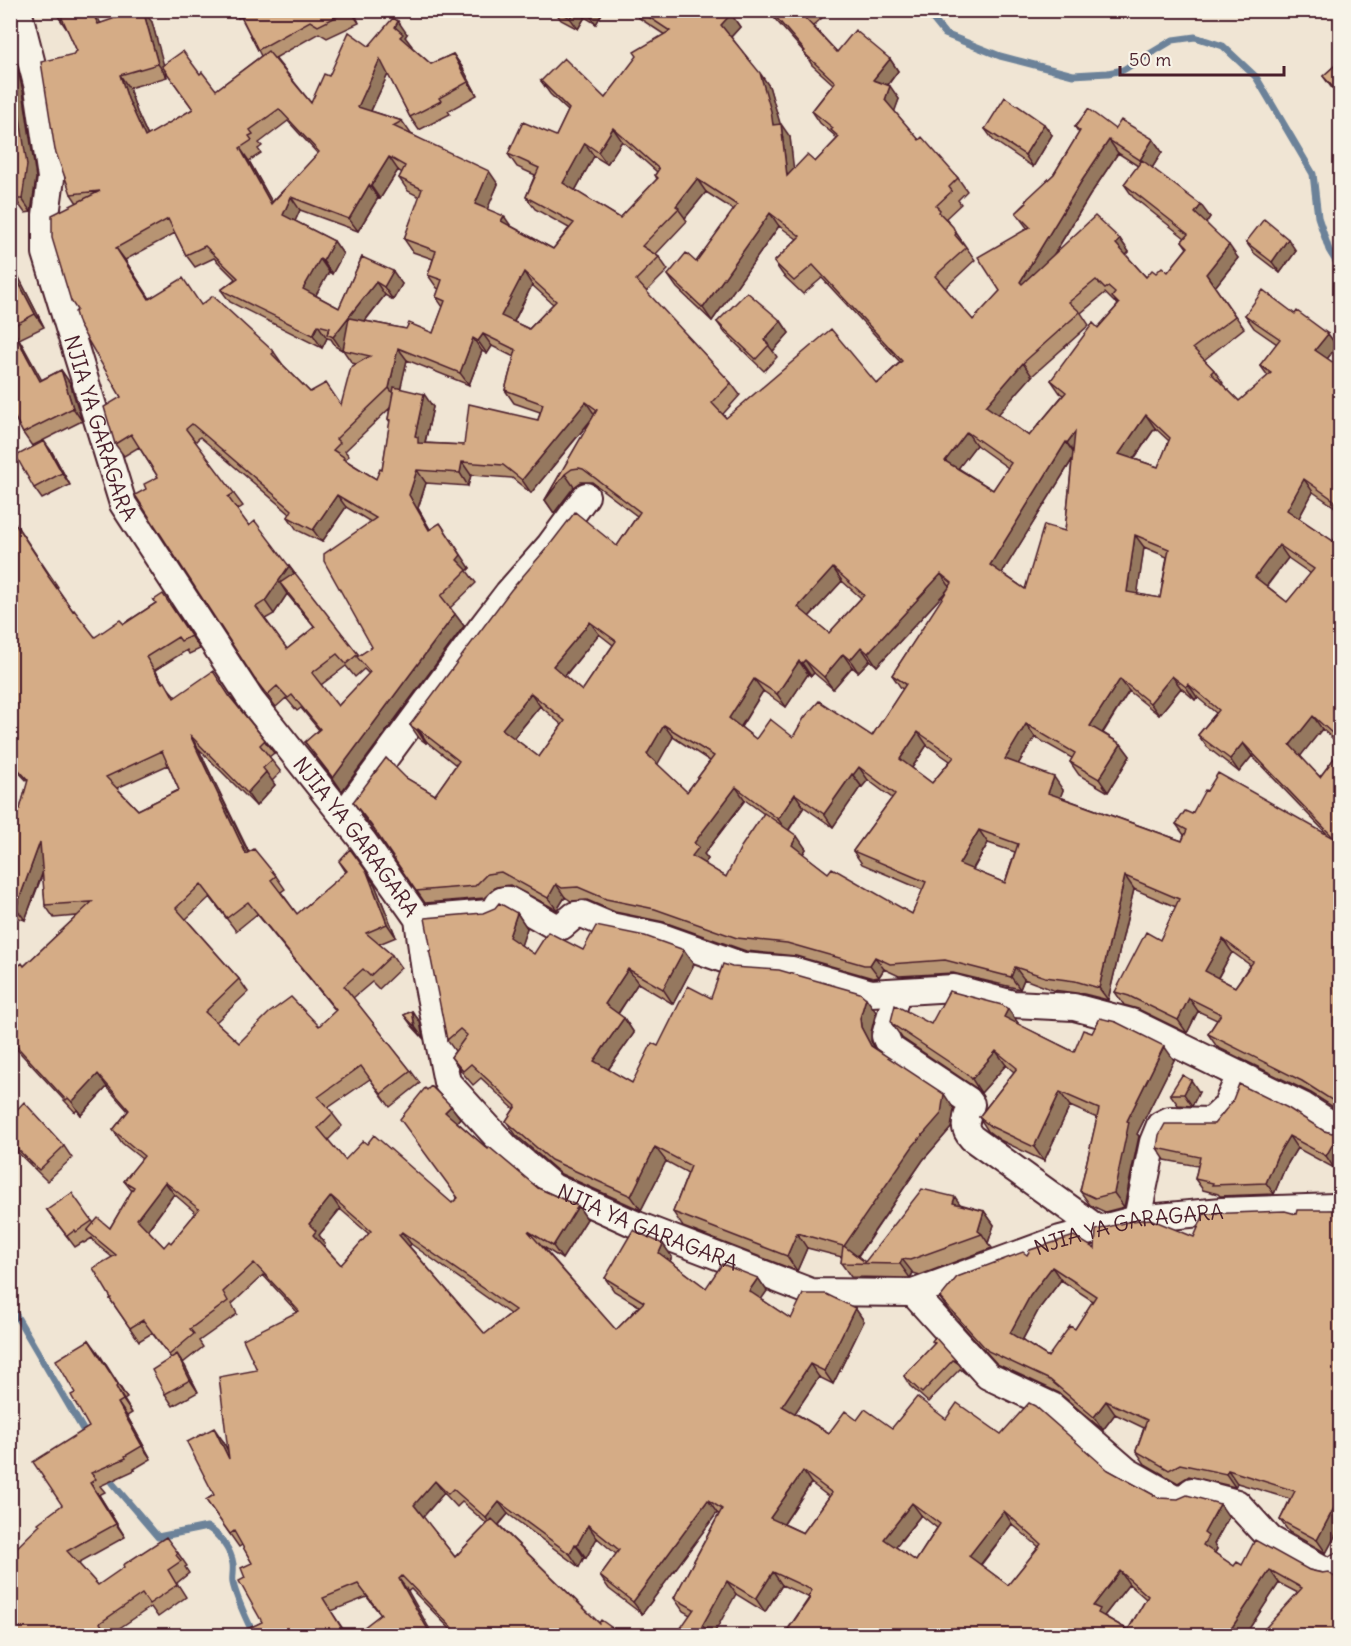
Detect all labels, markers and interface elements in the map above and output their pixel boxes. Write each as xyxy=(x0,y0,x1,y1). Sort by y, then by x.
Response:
scale bar xyxy=(1120,39,1284,77)
text: 50 m xyxy=(1129,48,1171,71)
street label: NJIA YA GARAGARA xyxy=(58,332,144,526)
street label: NJIA YA GARAGARA xyxy=(288,751,425,922)
street label: NJIA YA GARAGARA xyxy=(553,1177,742,1276)
street label: NJIA YA GARAGARA xyxy=(1030,1197,1225,1261)

